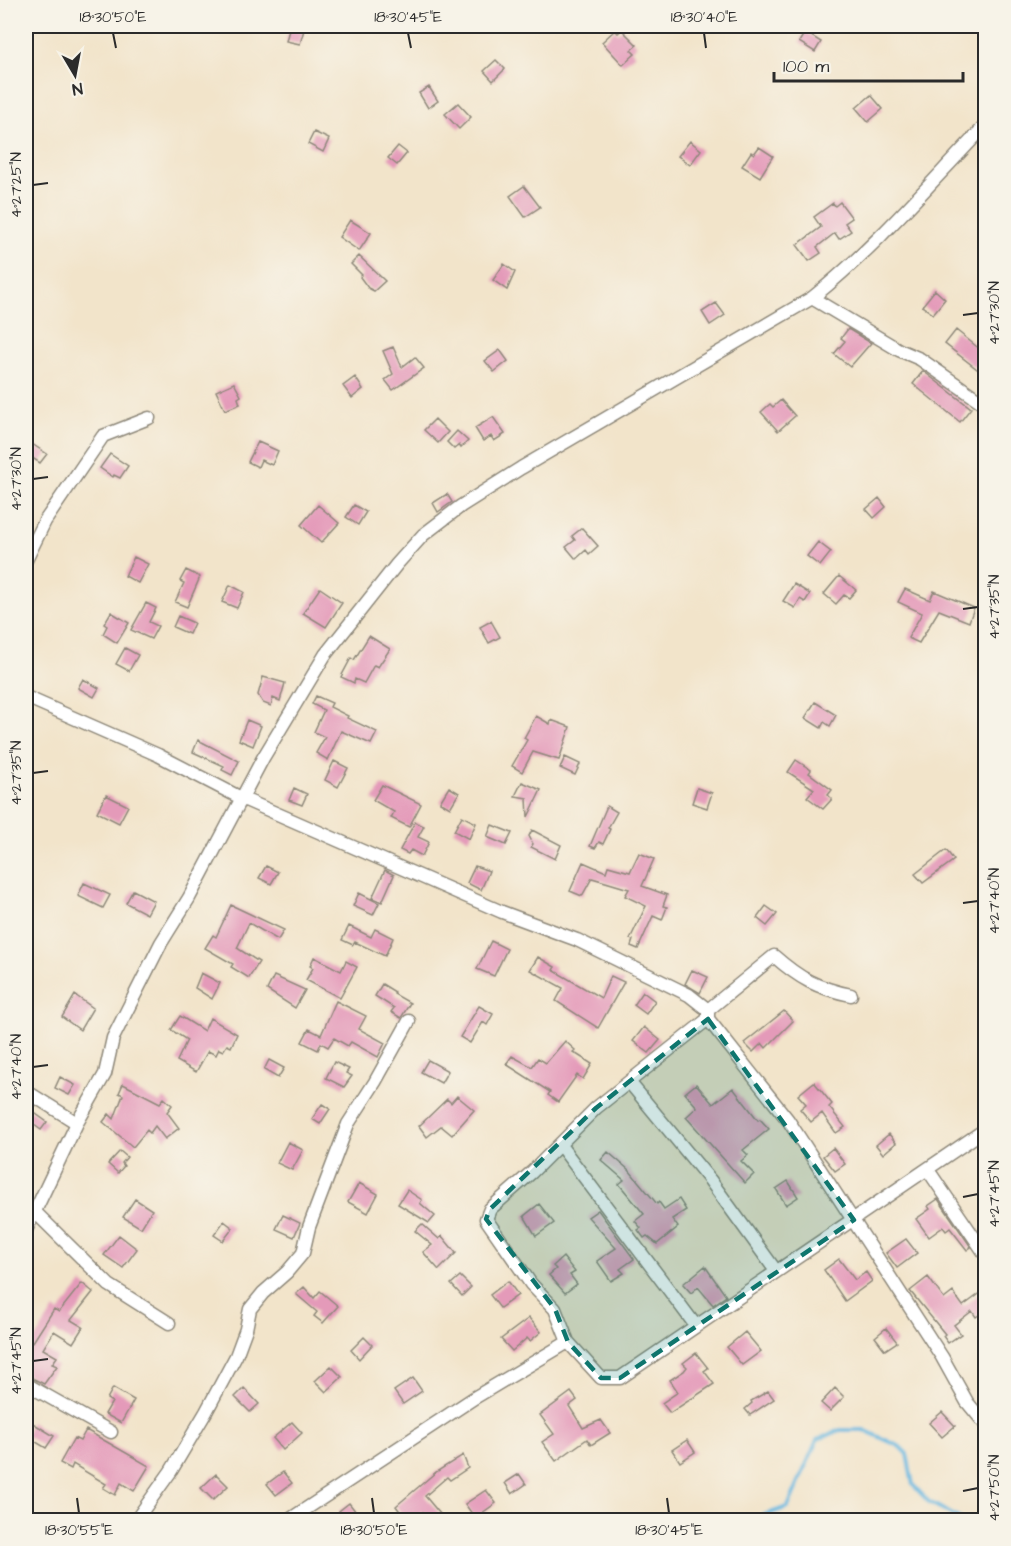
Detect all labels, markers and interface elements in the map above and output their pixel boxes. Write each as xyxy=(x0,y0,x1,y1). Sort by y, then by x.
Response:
text: 18°30'50"E xyxy=(80,7,147,28)
text: 18°30'45"E xyxy=(374,7,442,28)
text: 18°30'40"E xyxy=(671,7,737,28)
north arrow xyxy=(45,45,105,105)
scale bar xyxy=(774,45,963,83)
text: 100 m xyxy=(783,54,829,79)
text: N xyxy=(71,77,84,100)
text: 4°27'25"N xyxy=(6,152,27,218)
text: 4°27'30"N xyxy=(984,281,1005,345)
text: 4°27'30"N xyxy=(6,447,27,511)
text: 4°27'35"N xyxy=(984,575,1005,639)
text: 4°27'35"N xyxy=(6,741,27,805)
text: 4°27'40"N xyxy=(984,868,1005,934)
text: 4°27'40"N xyxy=(6,1034,27,1100)
text: 4°27'45"N xyxy=(984,1160,1005,1228)
text: 4°27'45"N xyxy=(6,1327,27,1395)
text: 4°27'50"N xyxy=(984,1455,1005,1521)
text: 18°30'55"E xyxy=(45,1520,113,1541)
text: 18°30'50"E xyxy=(341,1520,408,1541)
text: 18°30'45"E xyxy=(635,1520,703,1541)

